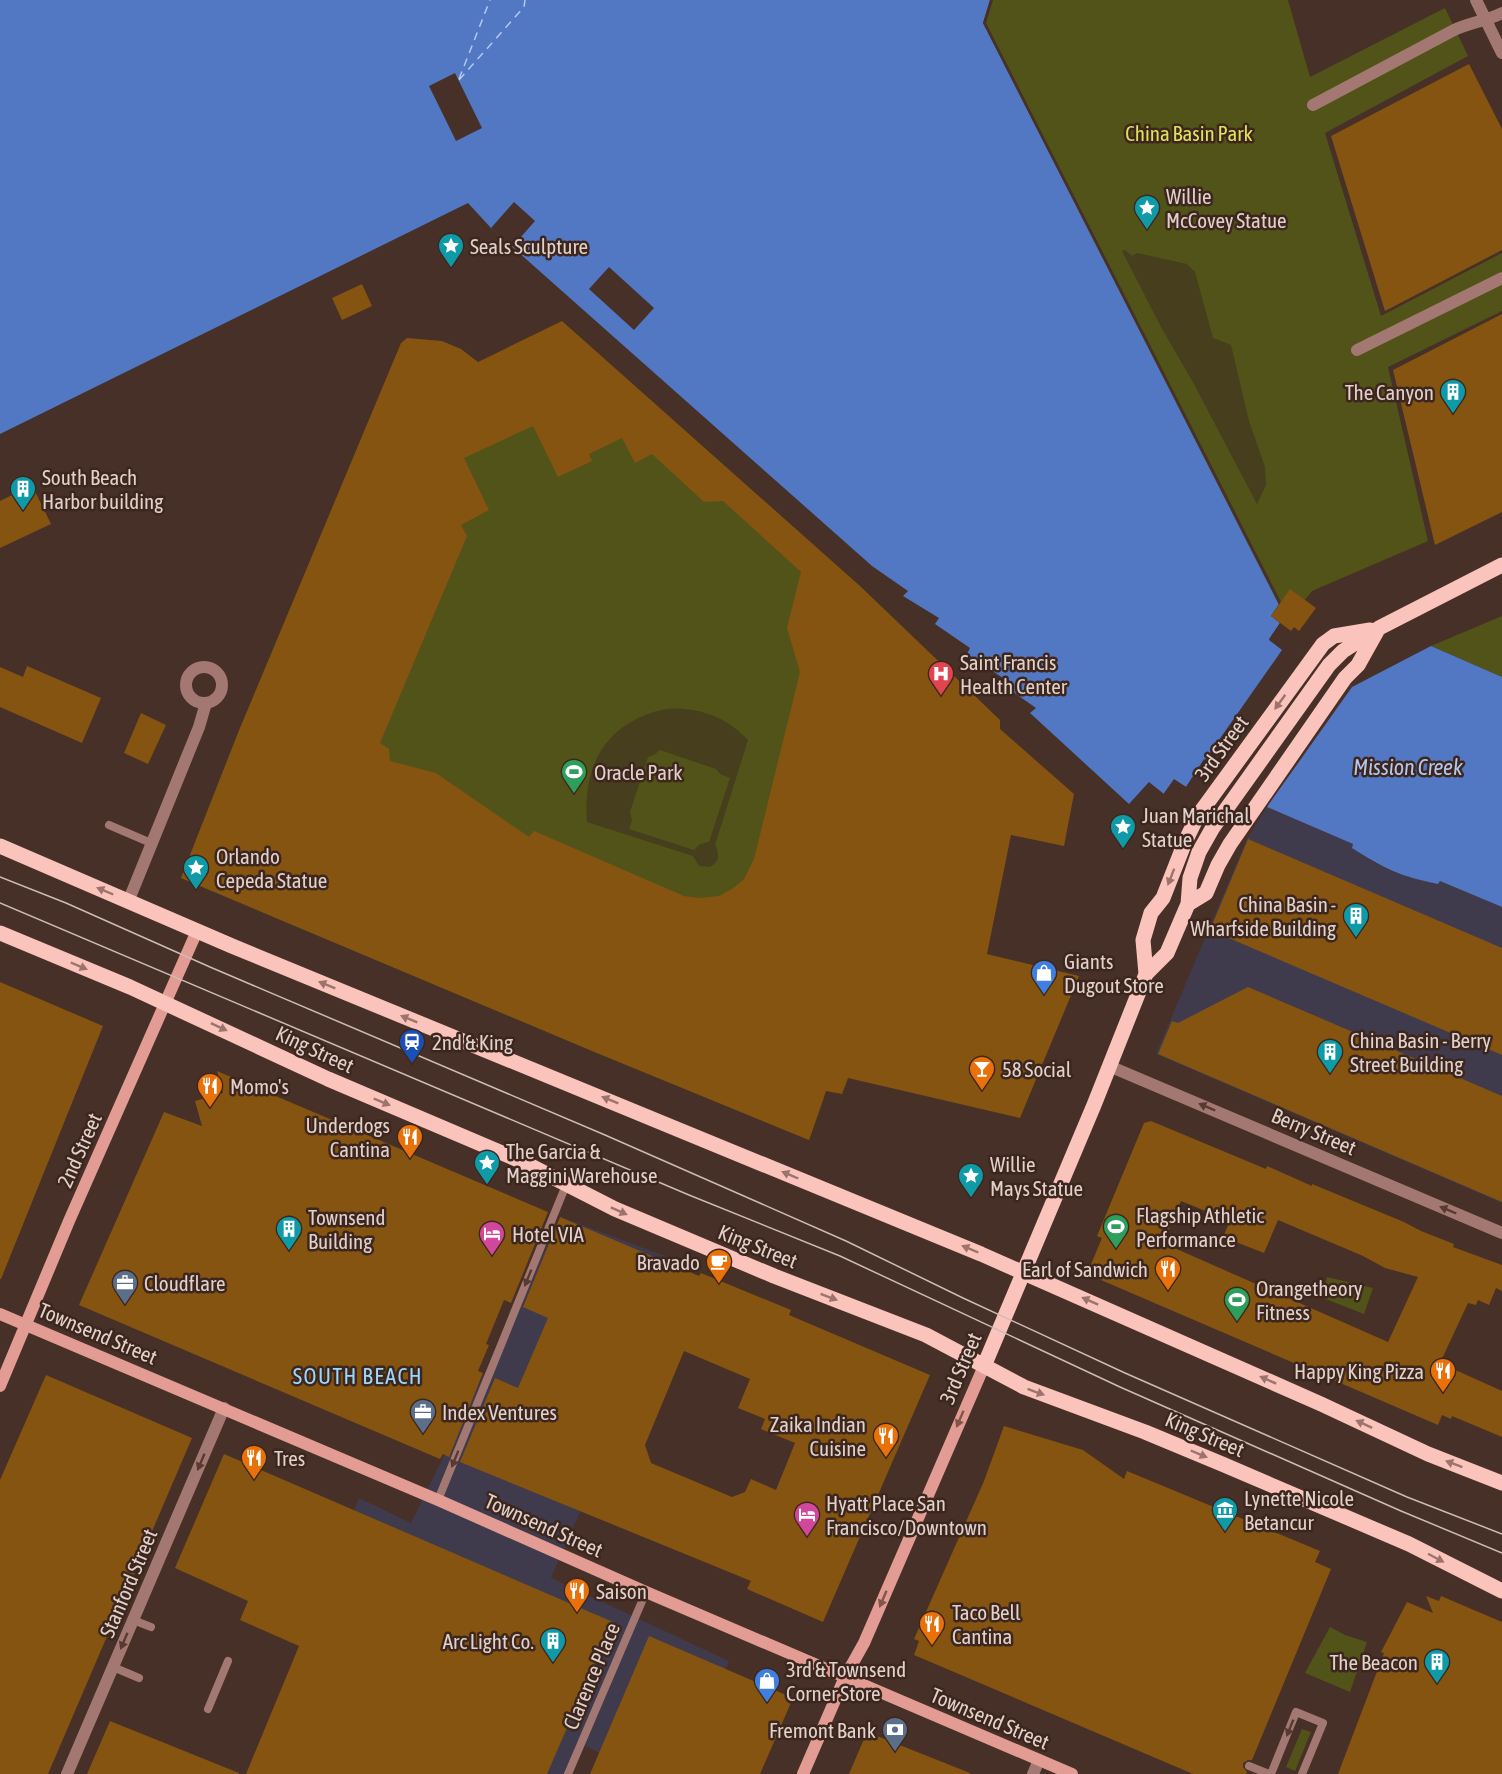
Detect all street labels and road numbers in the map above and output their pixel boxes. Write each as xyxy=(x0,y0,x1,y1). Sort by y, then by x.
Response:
street label: 3rd Street xyxy=(1189,711,1253,785)
street label: King Street xyxy=(272,1021,358,1077)
street label: Berry Street xyxy=(1268,1102,1360,1160)
street label: 2nd Street xyxy=(52,1109,106,1191)
street label: King Street xyxy=(715,1219,801,1273)
street label: Townsend Street xyxy=(35,1297,161,1369)
street label: 3rd Street xyxy=(934,1329,986,1407)
street label: King Street xyxy=(1162,1407,1248,1461)
street label: Townsend Street xyxy=(481,1488,607,1562)
street label: Stanford Street xyxy=(94,1525,162,1641)
street label: Clarence Place xyxy=(558,1619,624,1733)
street label: Townsend Street xyxy=(927,1682,1053,1754)

